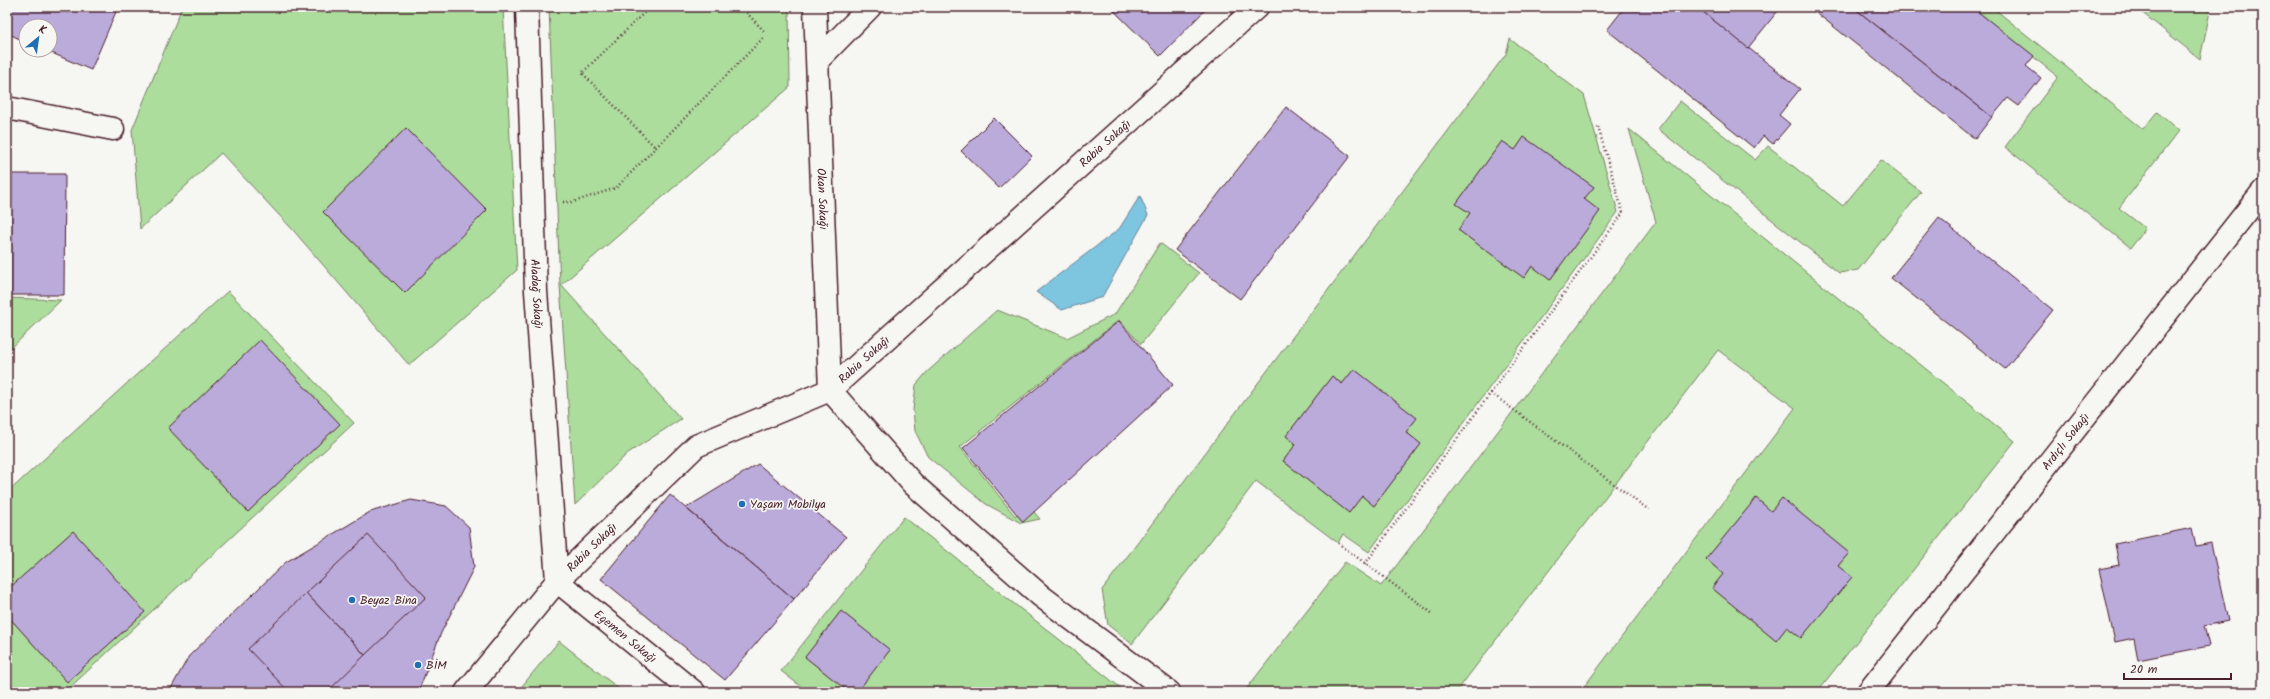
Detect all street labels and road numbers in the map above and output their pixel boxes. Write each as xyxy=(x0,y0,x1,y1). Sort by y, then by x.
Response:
street label: Rabia Sokağı xyxy=(1075,115,1136,172)
street label: Okan Sokağı xyxy=(811,168,833,230)
street label: Aladağ Sokağı xyxy=(525,259,548,329)
street label: Rabia Sokağı xyxy=(834,332,894,389)
street label: Ardıçlı Sokağı xyxy=(2037,409,2095,475)
street label: Rabia Sokağı xyxy=(562,518,622,577)
street label: Egemen Sokağı xyxy=(590,605,661,668)

